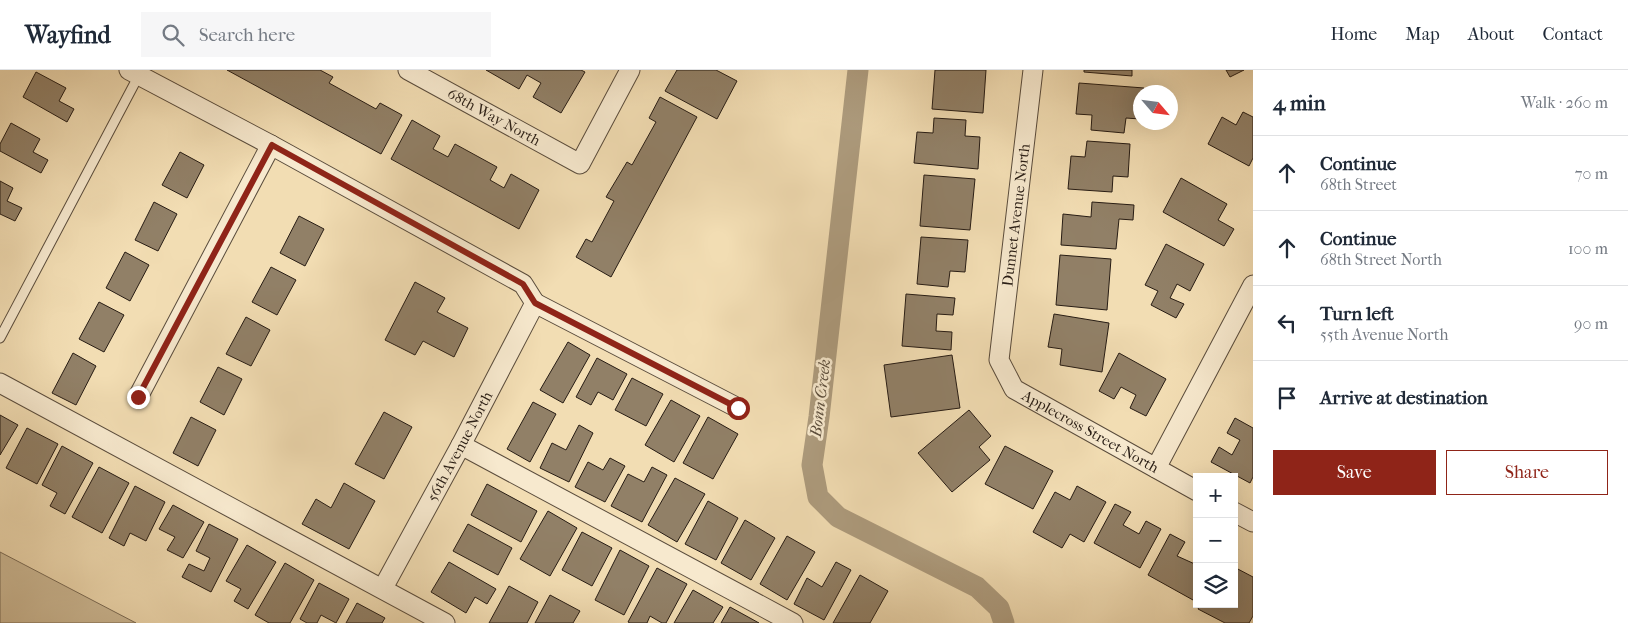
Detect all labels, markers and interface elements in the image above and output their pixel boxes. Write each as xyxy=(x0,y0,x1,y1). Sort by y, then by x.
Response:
search box xyxy=(141,12,491,57)
text: Wayfind xyxy=(25,21,111,49)
icon: search xyxy=(159,21,187,49)
text: Search here xyxy=(199,24,295,46)
text: Home xyxy=(1330,24,1377,45)
text: Map xyxy=(1405,24,1440,45)
text: About xyxy=(1468,24,1514,45)
text: Contact xyxy=(1542,24,1603,45)
street label: 68th Way North xyxy=(444,84,544,150)
north arrow xyxy=(1133,85,1178,130)
text: 4 min xyxy=(1273,91,1326,115)
text: Walk · 260 m xyxy=(1521,93,1608,112)
street label: Dunnet Avenue North xyxy=(998,142,1034,287)
text: Continue xyxy=(1320,153,1396,175)
icon: ahead xyxy=(1273,159,1301,187)
text: 70 m xyxy=(1575,164,1608,183)
text: 68th Street xyxy=(1320,175,1397,194)
text: Continue xyxy=(1320,228,1396,250)
icon: ahead xyxy=(1273,234,1301,262)
text: 100 m xyxy=(1568,239,1608,258)
text: 68th Street North xyxy=(1320,250,1442,269)
text: Turn left xyxy=(1320,303,1394,325)
icon: left xyxy=(1273,309,1301,337)
text: 90 m xyxy=(1574,314,1608,333)
text: 55th Avenue North xyxy=(1320,325,1448,344)
water label: Bonn Creek xyxy=(806,358,834,439)
icon: arrive xyxy=(1273,384,1301,412)
route end xyxy=(127,386,150,409)
street label: Applecross Street North xyxy=(1018,386,1162,477)
text: Arrive at destination xyxy=(1320,387,1488,409)
street label: 56th Avenue North xyxy=(423,388,497,505)
route start xyxy=(727,397,750,420)
button: Save xyxy=(1273,450,1436,495)
button: Share xyxy=(1446,450,1608,495)
map controls xyxy=(1193,473,1238,608)
button: + xyxy=(1193,473,1238,518)
button: − xyxy=(1193,518,1238,563)
button: layers xyxy=(1193,563,1238,608)

